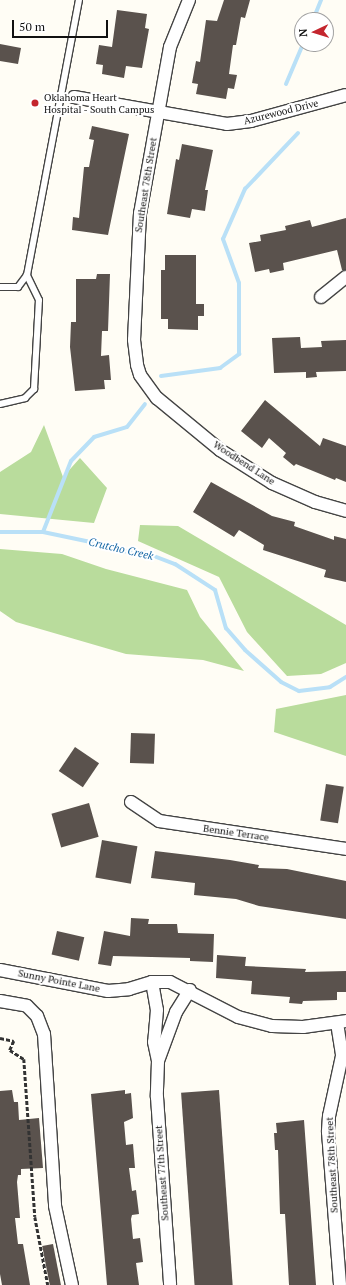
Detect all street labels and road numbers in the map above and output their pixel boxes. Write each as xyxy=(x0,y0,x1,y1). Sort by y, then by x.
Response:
street label: Azurewood Drive xyxy=(243,97,319,127)
street label: Southeast 78th Street xyxy=(133,137,159,233)
street label: Woodbend Lane xyxy=(211,439,277,487)
street label: Bennie Terrace xyxy=(202,822,270,844)
street label: Sunny Pointe Lane xyxy=(17,967,101,995)
street label: Southeast 78th Street xyxy=(323,1117,341,1213)
street label: Southeast 77th Street xyxy=(153,1125,171,1221)

